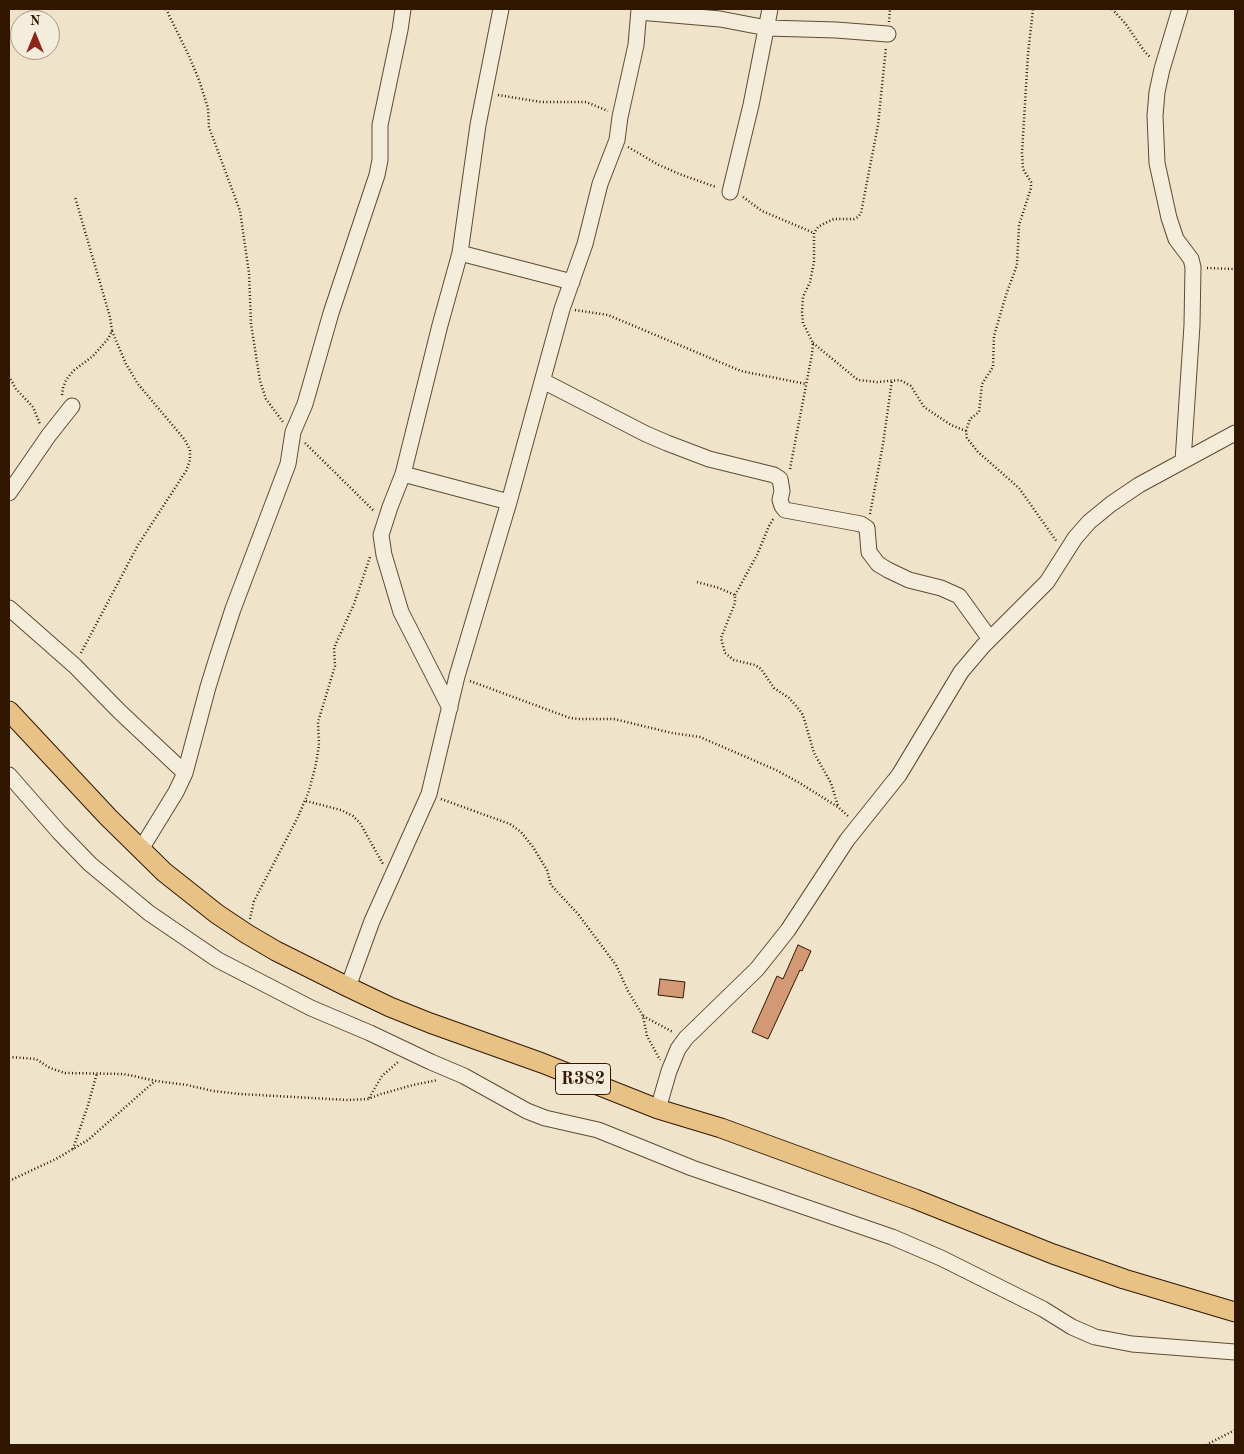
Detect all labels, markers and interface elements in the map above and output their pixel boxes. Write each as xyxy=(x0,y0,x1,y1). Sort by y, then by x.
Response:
north arrow xyxy=(10,10,60,60)
text: N xyxy=(30,14,40,28)
road number: R382 xyxy=(556,1064,610,1094)

